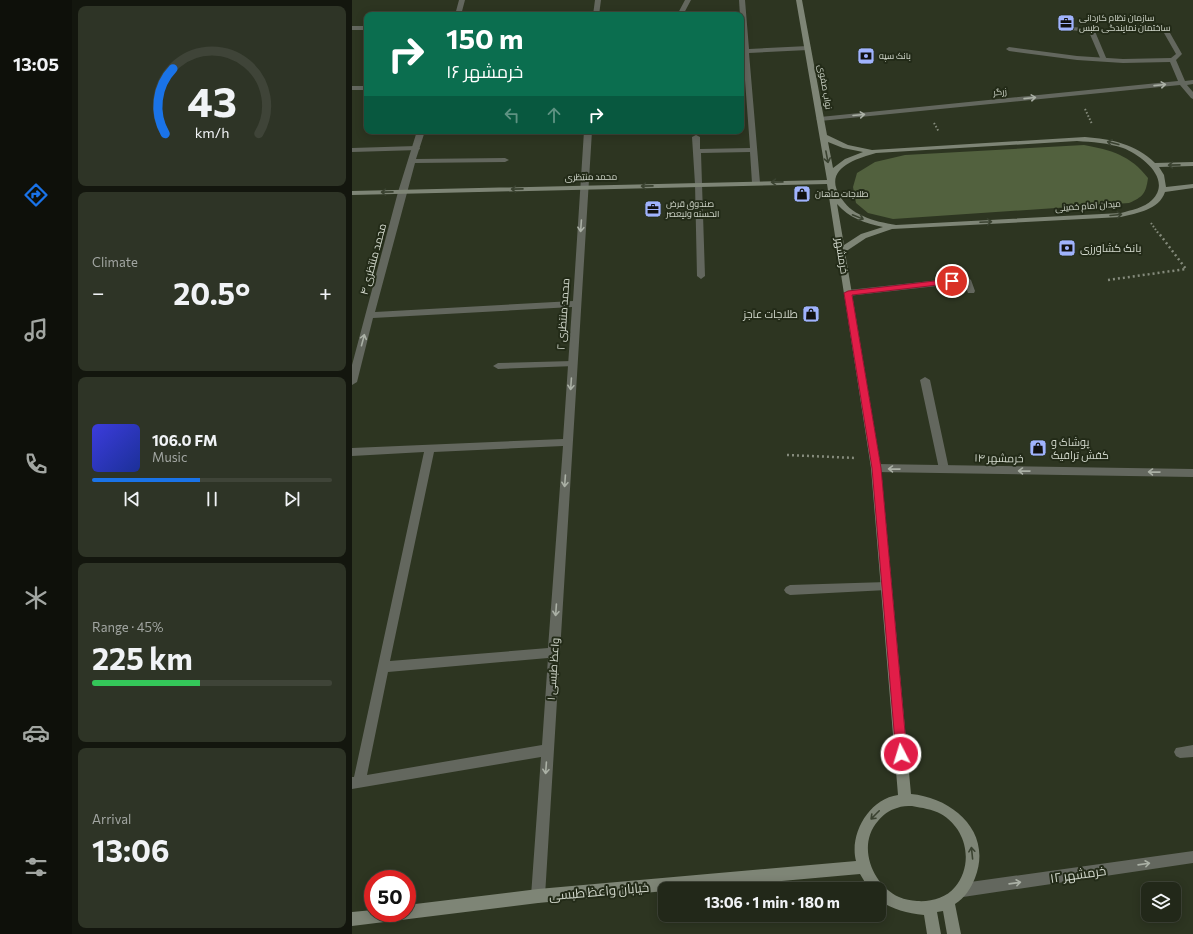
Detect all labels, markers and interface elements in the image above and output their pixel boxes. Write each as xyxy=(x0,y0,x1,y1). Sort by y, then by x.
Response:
place label: سازمان نظام کاردانی ساختمان نمایندگی طبس xyxy=(1079,12,1171,33)
office icon: سازمان نظام کاردانی ساختمان نمایندگی طبس xyxy=(1056,13,1076,33)
text: 150 m xyxy=(446,21,523,55)
icon: right xyxy=(380,28,432,80)
bank icon: بانک سپه xyxy=(856,46,876,66)
place label: بانک سپه xyxy=(879,50,911,62)
text: 13:05 xyxy=(13,53,59,75)
text: خرمشهر ۱۶ xyxy=(446,60,523,82)
street label: نواب صفوی xyxy=(816,64,835,110)
text: 43 xyxy=(187,75,237,126)
one-way arrow xyxy=(1153,81,1166,89)
street label: زرگر xyxy=(992,85,1007,98)
one-way arrow xyxy=(1023,95,1036,102)
icon: left xyxy=(501,104,523,126)
icon: ahead xyxy=(543,104,565,126)
icon: right xyxy=(585,104,607,126)
one-way arrow xyxy=(852,111,865,118)
text: km/h xyxy=(195,122,229,140)
one-way arrow xyxy=(1107,139,1120,147)
one-way arrow xyxy=(824,150,832,163)
one-way arrow xyxy=(1168,161,1181,168)
street label: محمد منتظری xyxy=(565,171,617,182)
one-way arrow xyxy=(771,179,784,186)
icon: directions xyxy=(22,181,50,209)
one-way arrow xyxy=(641,182,654,189)
shop icon: طلاجات ماهان xyxy=(792,184,812,204)
one-way arrow xyxy=(511,185,524,193)
one-way arrow xyxy=(381,188,394,196)
place label: طلاجات ماهان xyxy=(815,188,869,199)
place label: صندوق قرض الحسنه ولیعصر xyxy=(665,198,719,219)
street label: میدان امام خمینی xyxy=(1055,198,1122,214)
office icon: صندوق قرض الحسنه ولیعصر xyxy=(643,199,663,219)
one-way arrow xyxy=(1109,211,1122,219)
one-way arrow xyxy=(852,214,864,222)
one-way arrow xyxy=(578,219,585,232)
one-way arrow xyxy=(979,219,992,226)
street label: محمد منتظری ۴ xyxy=(357,222,389,296)
street label: خرمشهر xyxy=(832,236,852,275)
bank icon: بانک کشاورزی xyxy=(1057,238,1077,258)
place label: بانک کشاورزی xyxy=(1080,241,1141,255)
text: Climate xyxy=(92,254,138,270)
pin xyxy=(935,264,969,298)
icon: arrive xyxy=(941,270,963,292)
text: 20.5° xyxy=(173,274,250,311)
street label: محمد منتظری ۲ xyxy=(554,278,572,350)
text: − xyxy=(92,279,105,306)
text: + xyxy=(319,279,332,306)
shop icon: طلاجات عاجز xyxy=(801,304,821,324)
place label: طلاجات عاجز xyxy=(742,307,798,321)
icon: music xyxy=(22,316,50,344)
one-way arrow xyxy=(360,334,367,347)
one-way arrow xyxy=(567,377,575,390)
text: 106.0 FM xyxy=(152,431,218,449)
place label: پوشاک و کفش ترافیک xyxy=(1051,435,1109,462)
shop icon: پوشاک و کفش ترافیک xyxy=(1028,438,1048,458)
text: Music xyxy=(152,449,187,465)
icon: phone xyxy=(22,450,50,478)
street label: خرمشهر ۱۴ xyxy=(974,451,1024,465)
one-way arrow xyxy=(888,465,901,473)
one-way arrow xyxy=(1018,467,1031,474)
one-way arrow xyxy=(1148,468,1161,476)
one-way arrow xyxy=(561,474,568,487)
icon: previous xyxy=(121,488,143,510)
icon: pause xyxy=(201,488,223,510)
icon: next xyxy=(281,488,303,510)
icon: climate xyxy=(22,584,50,612)
one-way arrow xyxy=(553,603,560,616)
text: Range · 45% xyxy=(92,619,163,635)
street label: واعظ طبسی ۱ xyxy=(544,637,562,701)
text: 225 km xyxy=(92,639,193,676)
icon: car xyxy=(22,719,50,747)
position arrow xyxy=(880,733,922,775)
one-way arrow xyxy=(543,761,550,774)
one-way arrow xyxy=(870,810,880,820)
text: Arrival xyxy=(92,811,131,827)
text: 13:06 xyxy=(92,831,169,868)
one-way arrow xyxy=(968,847,975,860)
icon: filters xyxy=(22,853,50,881)
one-way arrow xyxy=(1137,860,1150,868)
street label: خرمشهر ۱۲ xyxy=(1049,862,1107,886)
speed limit sign: 50 xyxy=(364,870,416,922)
street label: خیابان واعظ طبسی xyxy=(548,879,650,903)
one-way arrow xyxy=(1008,879,1021,887)
map controls xyxy=(1141,882,1181,922)
button: layers xyxy=(1141,882,1181,922)
text: 13:06 · 1 min · 180 m xyxy=(704,893,840,911)

